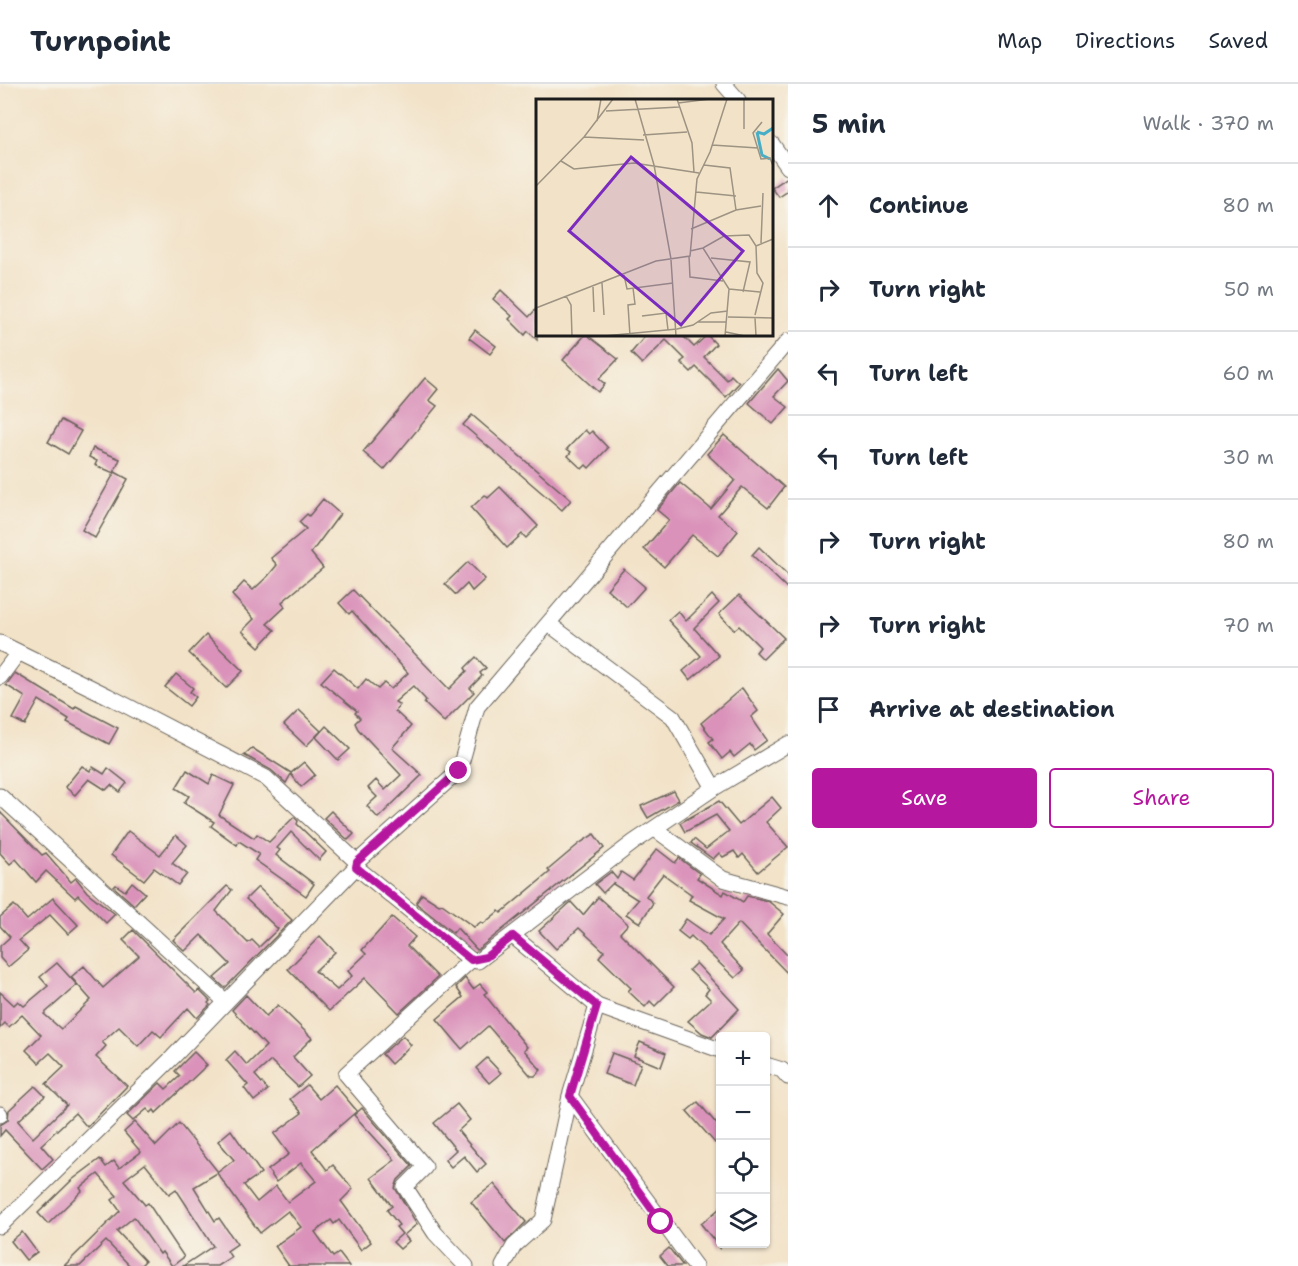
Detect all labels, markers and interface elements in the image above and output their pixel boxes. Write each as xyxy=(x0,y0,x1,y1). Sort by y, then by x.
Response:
text: Turnpoint xyxy=(30,22,171,60)
text: Map xyxy=(997,27,1042,55)
text: Directions xyxy=(1075,27,1175,55)
text: Saved xyxy=(1208,27,1268,55)
inset map xyxy=(536,99,773,336)
text: 5 min xyxy=(812,106,886,141)
text: Walk · 370 m xyxy=(1143,110,1274,136)
icon: ahead xyxy=(812,189,845,222)
text: Continue xyxy=(869,191,969,220)
text: 80 m xyxy=(1222,192,1274,218)
icon: right xyxy=(812,273,845,306)
text: Turn right xyxy=(869,275,986,304)
text: 50 m xyxy=(1224,276,1274,302)
icon: left xyxy=(812,357,845,390)
text: Turn left xyxy=(869,359,968,388)
text: 60 m xyxy=(1222,360,1274,386)
icon: left xyxy=(812,441,845,474)
text: Turn left xyxy=(869,443,968,472)
text: 30 m xyxy=(1222,444,1274,470)
icon: right xyxy=(812,525,845,558)
text: Turn right xyxy=(869,527,986,556)
text: 80 m xyxy=(1222,528,1274,554)
icon: right xyxy=(812,609,845,642)
text: Turn right xyxy=(869,611,986,640)
text: 70 m xyxy=(1222,612,1274,638)
icon: arrive xyxy=(812,693,845,726)
text: Arrive at destination xyxy=(869,695,1115,724)
route end xyxy=(445,757,471,783)
button: Save xyxy=(812,768,1037,828)
button: Share xyxy=(1049,768,1274,828)
map controls xyxy=(716,1032,770,1248)
button: + xyxy=(716,1032,770,1086)
button: − xyxy=(716,1086,770,1140)
button: locate xyxy=(716,1140,770,1194)
button: layers xyxy=(716,1194,770,1248)
route start xyxy=(647,1208,673,1234)

